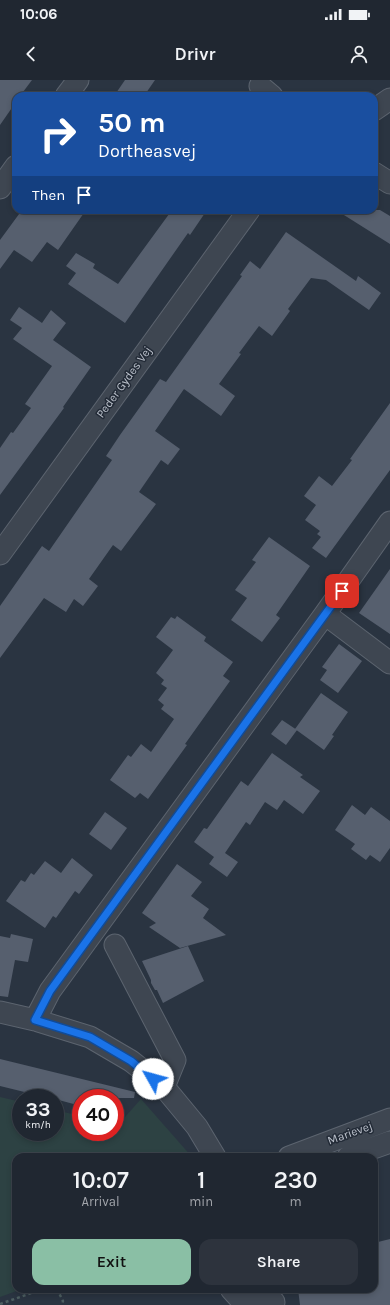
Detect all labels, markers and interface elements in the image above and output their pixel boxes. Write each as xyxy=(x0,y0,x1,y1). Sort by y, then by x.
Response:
text: 10:06 xyxy=(20,5,57,23)
icon: back xyxy=(20,43,42,65)
text: Drivr xyxy=(174,43,216,65)
icon: person xyxy=(348,43,370,65)
text: 50 m xyxy=(98,106,166,139)
icon: right xyxy=(32,108,84,160)
text: Dortheasvej xyxy=(98,140,196,162)
icon: arrive xyxy=(73,184,95,206)
text: Then xyxy=(32,186,65,204)
street label: Peder Gydes Vej xyxy=(93,343,155,421)
pin xyxy=(325,574,359,608)
icon: arrive xyxy=(331,580,353,602)
position arrow xyxy=(132,1058,174,1100)
speed limit sign: 40 xyxy=(72,1089,124,1141)
text: 33 xyxy=(26,1098,50,1121)
street label: Marievej xyxy=(326,1118,374,1148)
text: km/h xyxy=(25,1119,51,1131)
text: 10:07 xyxy=(72,1166,129,1194)
text: 1 xyxy=(197,1166,205,1194)
text: 230 xyxy=(273,1166,318,1194)
text: Arrival xyxy=(82,1194,120,1209)
text: min xyxy=(189,1194,213,1209)
text: m xyxy=(289,1194,302,1209)
button: Exit xyxy=(32,1239,191,1285)
button: Share xyxy=(199,1239,358,1285)

